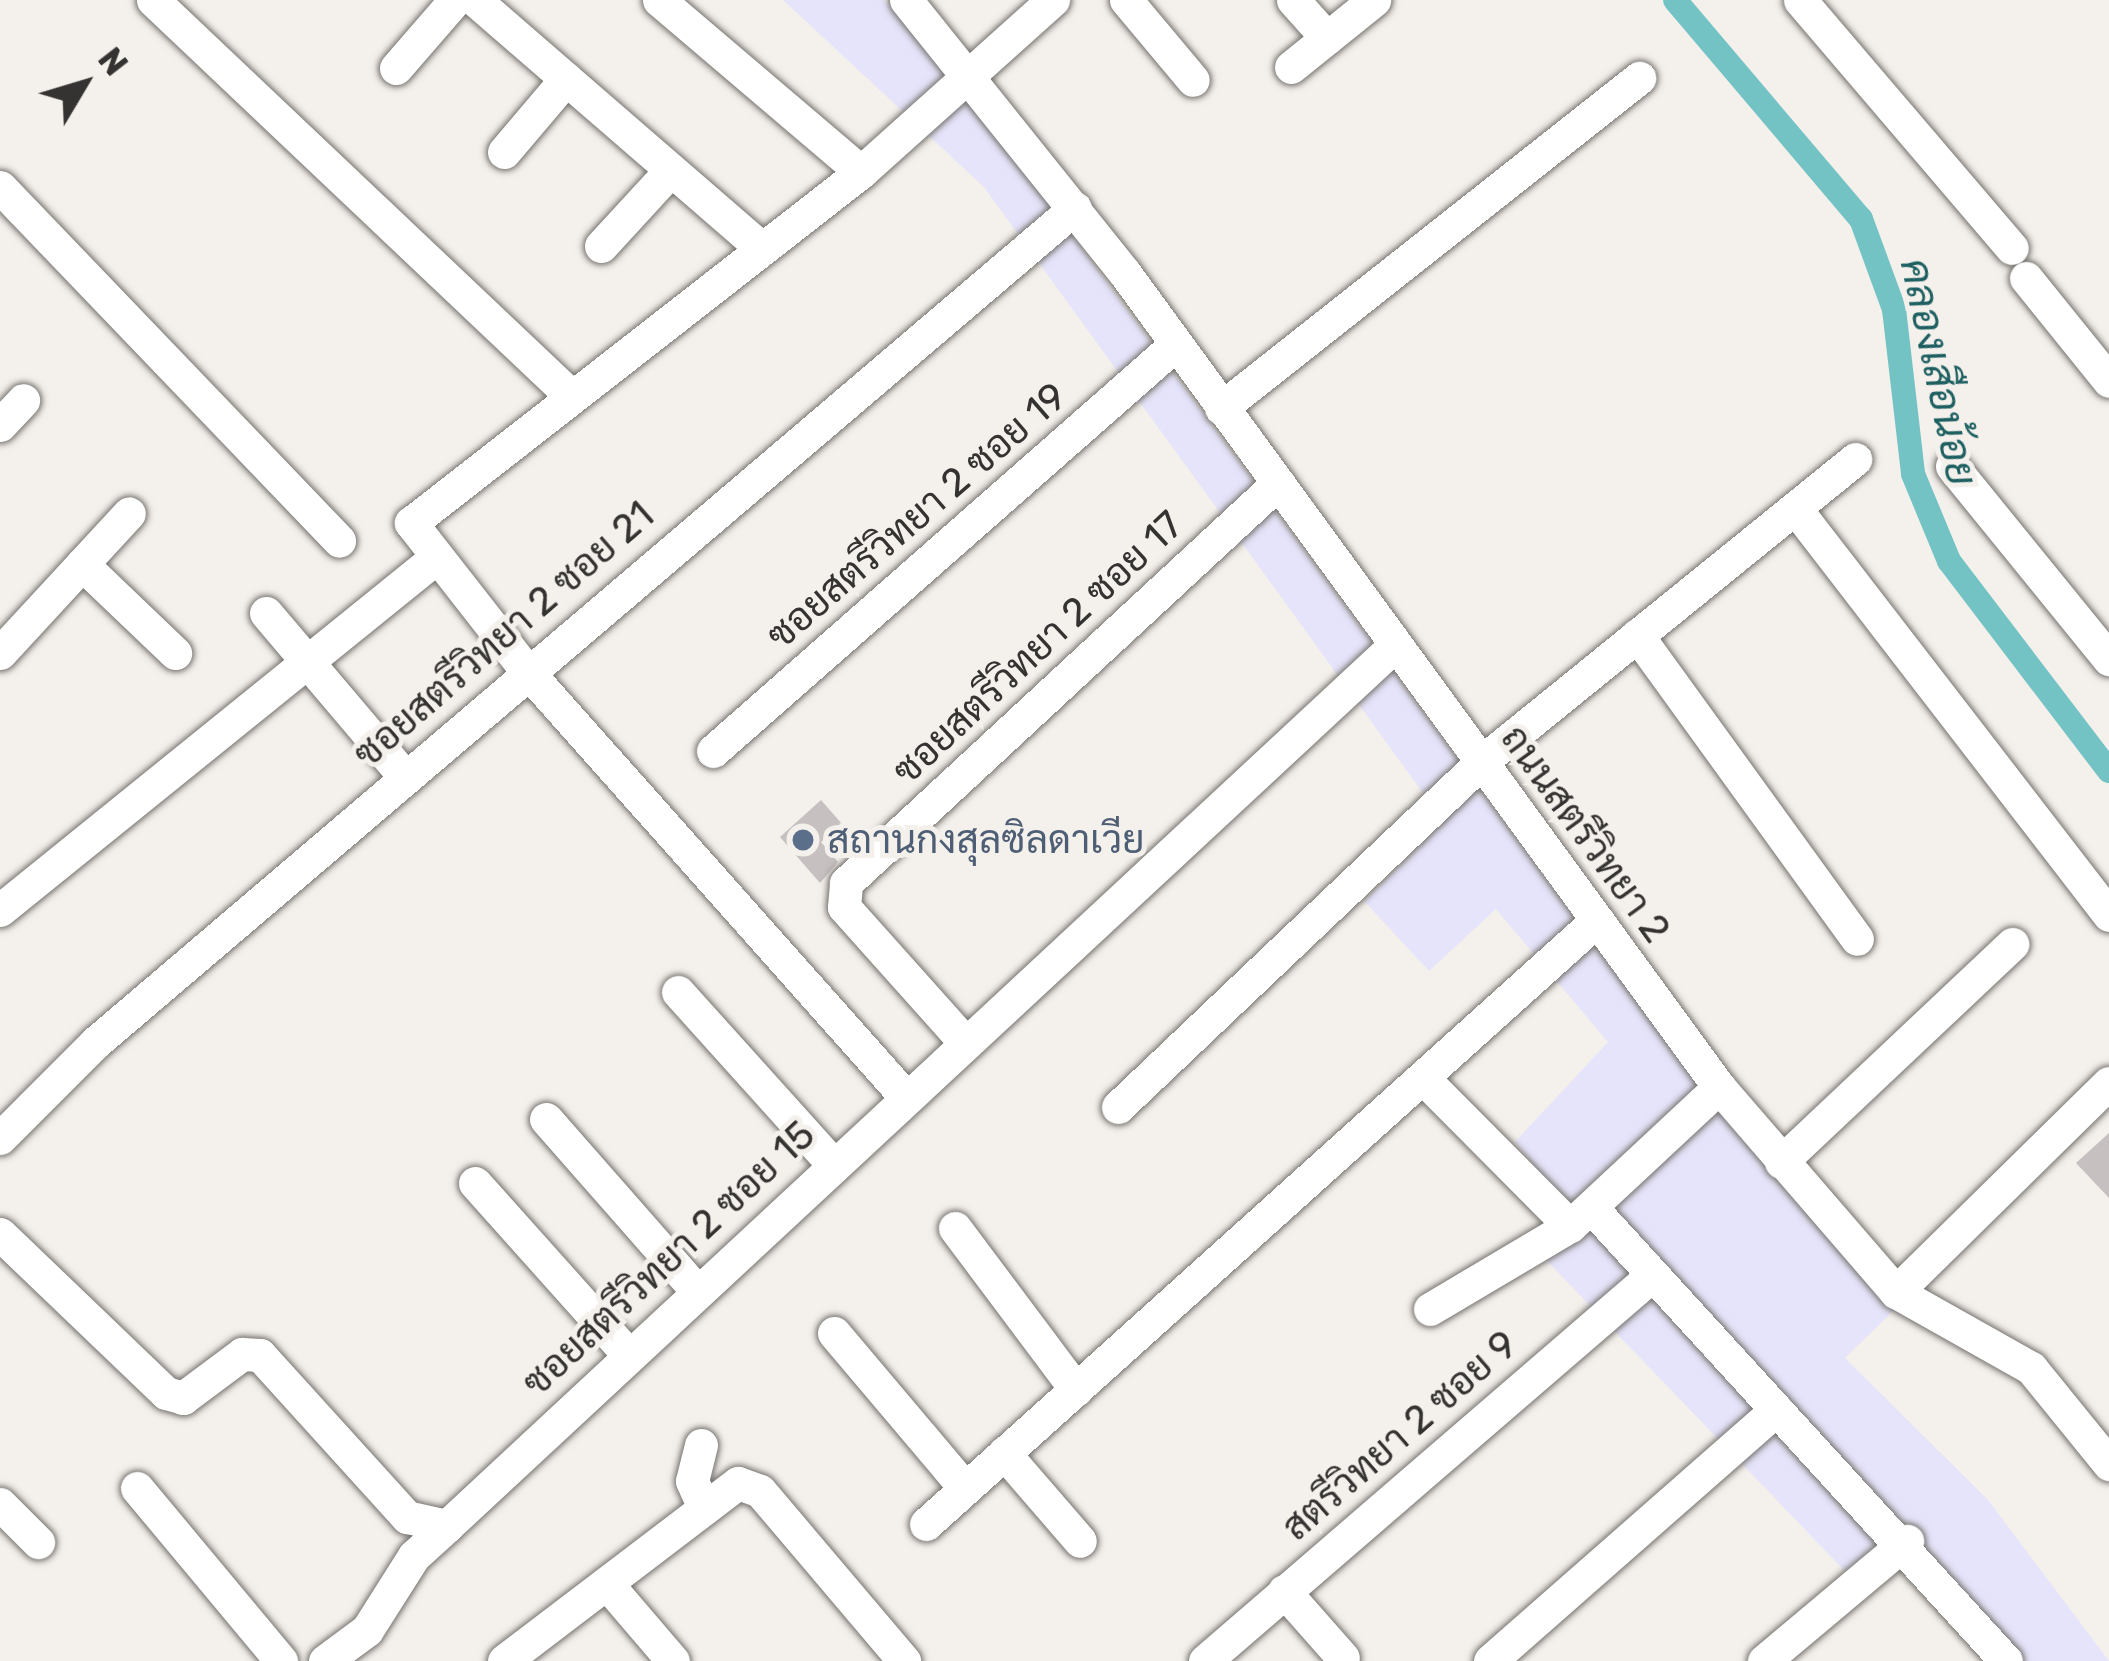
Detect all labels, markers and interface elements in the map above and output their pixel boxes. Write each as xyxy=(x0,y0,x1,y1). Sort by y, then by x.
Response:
north arrow xyxy=(24,24,144,144)
text: N xyxy=(90,40,135,83)
water label: คลองเสือน้อย xyxy=(1889,254,1987,490)
street label: ซอยสตรีวิทยา 2 ซอย 19 xyxy=(758,373,1076,659)
street label: ซอยสตรีวิทยา 2 ซอย 21 xyxy=(345,492,663,778)
street label: ซอยสตรีวิทยา 2 ซอย 17 xyxy=(884,502,1192,794)
street label: ถนนสตรีวิทยา 2 xyxy=(1491,716,1679,952)
place label: สถานกงสุลซิลดาเวีย xyxy=(827,817,1144,863)
marker: สถานกงสุลซิลดาเวีย xyxy=(790,827,816,853)
street label: ซอยสตรีวิทยา 2 ซอย 15 xyxy=(513,1112,825,1406)
street label: สตรีวิทยา 2 ซอย 9 xyxy=(1273,1321,1527,1551)

